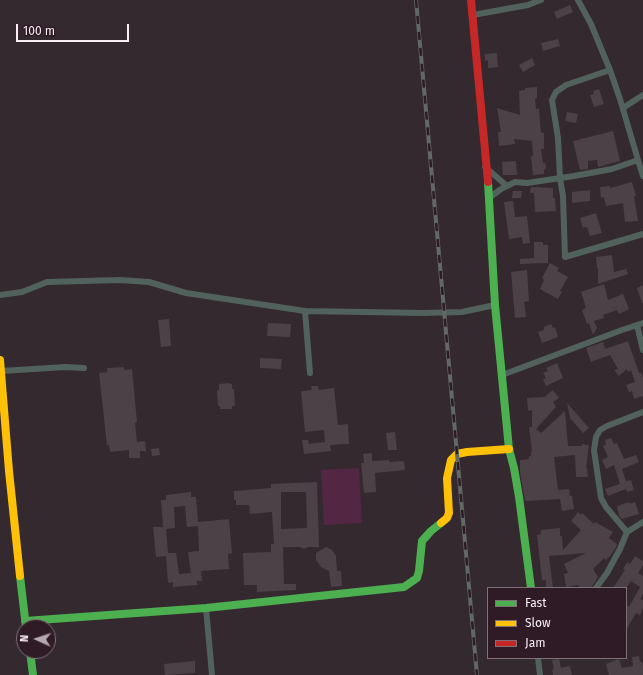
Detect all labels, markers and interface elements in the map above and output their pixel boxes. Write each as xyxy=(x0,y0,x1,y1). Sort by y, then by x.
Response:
scale bar xyxy=(18,16,131,42)
text: 100 m xyxy=(23,24,55,38)
legend xyxy=(487,587,627,659)
text: Fast xyxy=(525,596,547,610)
text: Slow xyxy=(525,616,551,630)
north arrow xyxy=(16,619,56,659)
text: N xyxy=(18,634,31,642)
text: Jam xyxy=(525,636,545,650)

